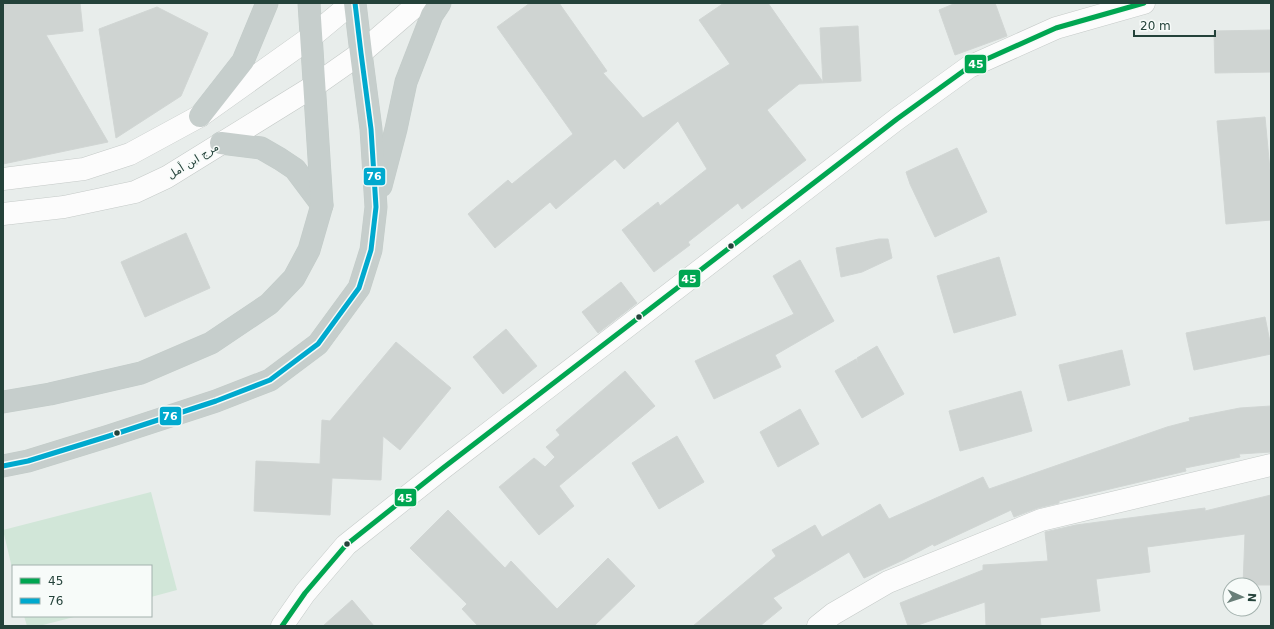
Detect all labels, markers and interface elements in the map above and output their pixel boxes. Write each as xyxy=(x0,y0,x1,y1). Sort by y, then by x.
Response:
scale bar xyxy=(1134,12,1215,38)
text: 20 m xyxy=(1140,19,1171,33)
line badge: 45 xyxy=(964,54,987,74)
text: 45 xyxy=(968,58,984,71)
street label: مرج ابن أمل xyxy=(165,139,221,182)
line badge: 76 xyxy=(363,167,386,186)
text: 76 xyxy=(366,170,382,183)
unlabelled marker xyxy=(726,241,736,251)
line badge: 45 xyxy=(678,269,701,288)
text: 45 xyxy=(681,273,697,286)
unlabelled marker xyxy=(634,312,644,322)
line badge: 76 xyxy=(159,406,182,426)
text: 76 xyxy=(162,410,178,423)
unlabelled marker xyxy=(112,428,122,438)
line badge: 45 xyxy=(394,488,417,507)
text: 45 xyxy=(397,492,413,505)
unlabelled marker xyxy=(342,539,352,549)
legend xyxy=(12,565,152,617)
text: 45 xyxy=(48,574,63,588)
north arrow xyxy=(1222,577,1262,617)
text: N xyxy=(1245,593,1258,602)
text: 76 xyxy=(48,594,63,608)

